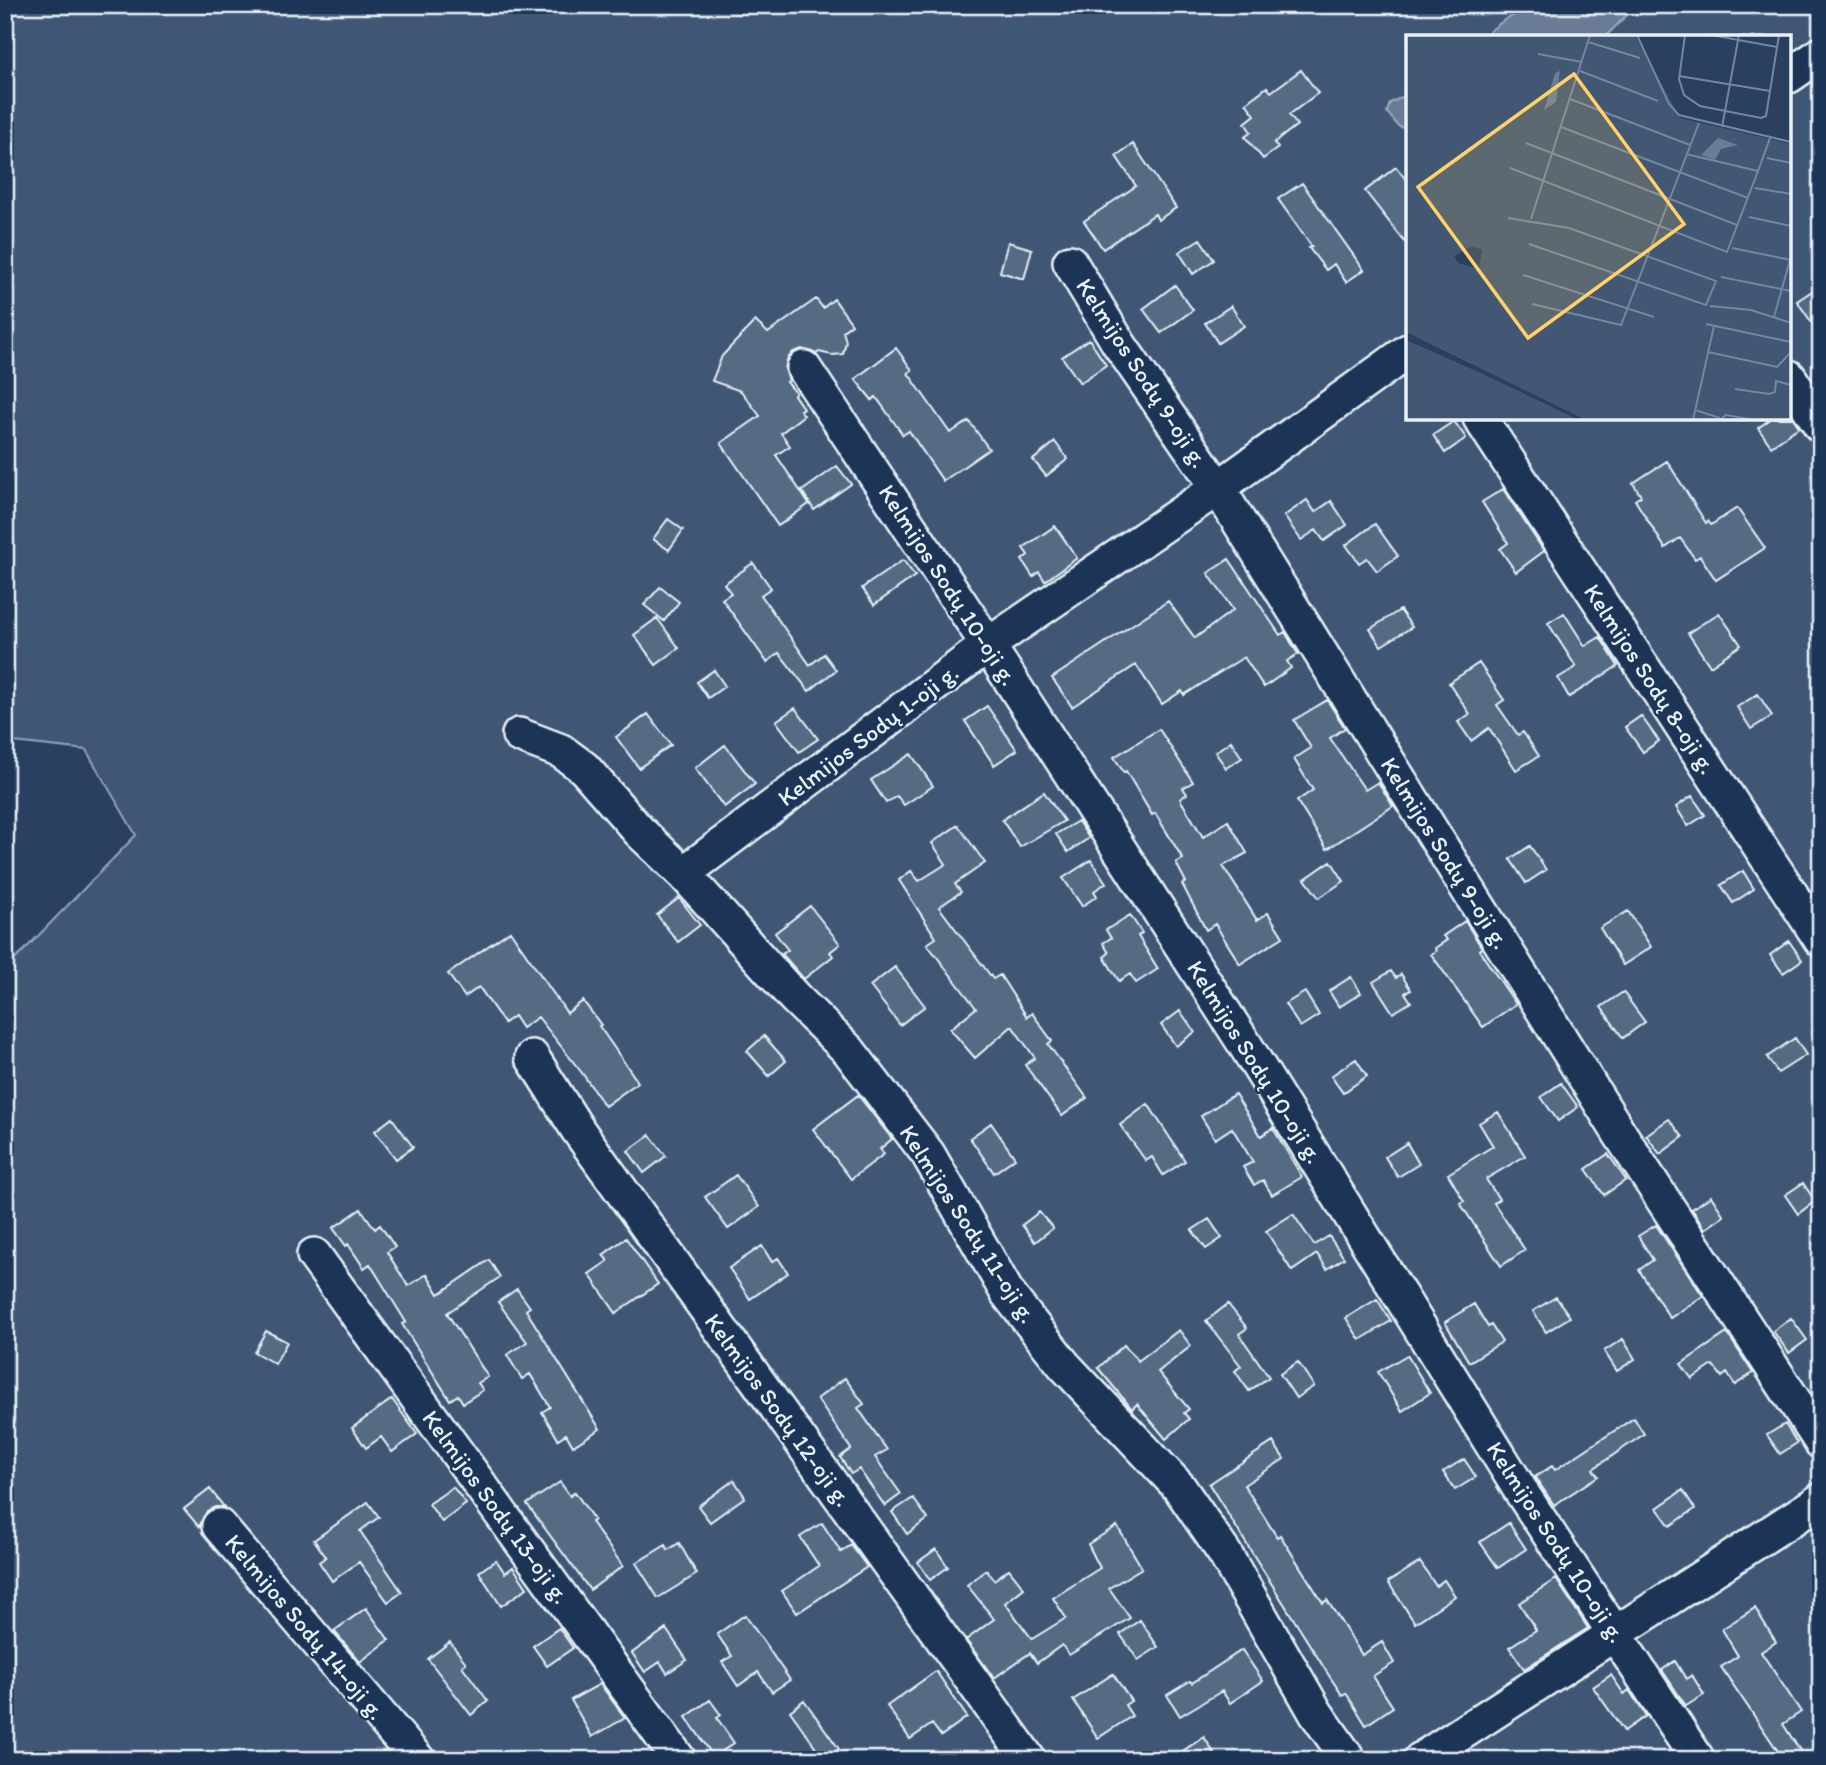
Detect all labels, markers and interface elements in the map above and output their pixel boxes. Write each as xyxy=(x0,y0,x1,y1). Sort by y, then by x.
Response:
inset map xyxy=(1406,35,1791,420)
street label: Kelmijos Sodų 9-oji g. xyxy=(1070,272,1215,473)
street label: Kelmijos Sodų 10-oji g. xyxy=(873,479,1024,691)
street label: Kelmijos Sodų 8-oji g. xyxy=(1578,578,1723,779)
street label: Kelmijos Sodų 1-oji g. xyxy=(772,657,964,812)
street label: Kelmijos Sodų 9-oji g. xyxy=(1375,752,1516,954)
street label: Kelmijos Sodų 10-oji g. xyxy=(1181,955,1330,1169)
street label: Kelmijos Sodų 11-oji g. xyxy=(894,1119,1043,1328)
street label: Kelmijos Sodų 12-oji g. xyxy=(699,1307,858,1512)
street label: Kelmijos Sodų 13-oji g. xyxy=(416,1404,576,1609)
street label: Kelmijos Sodų 10-oji g. xyxy=(1481,1436,1632,1648)
street label: Kelmijos Sodų 14-oji g. xyxy=(219,1528,392,1725)

